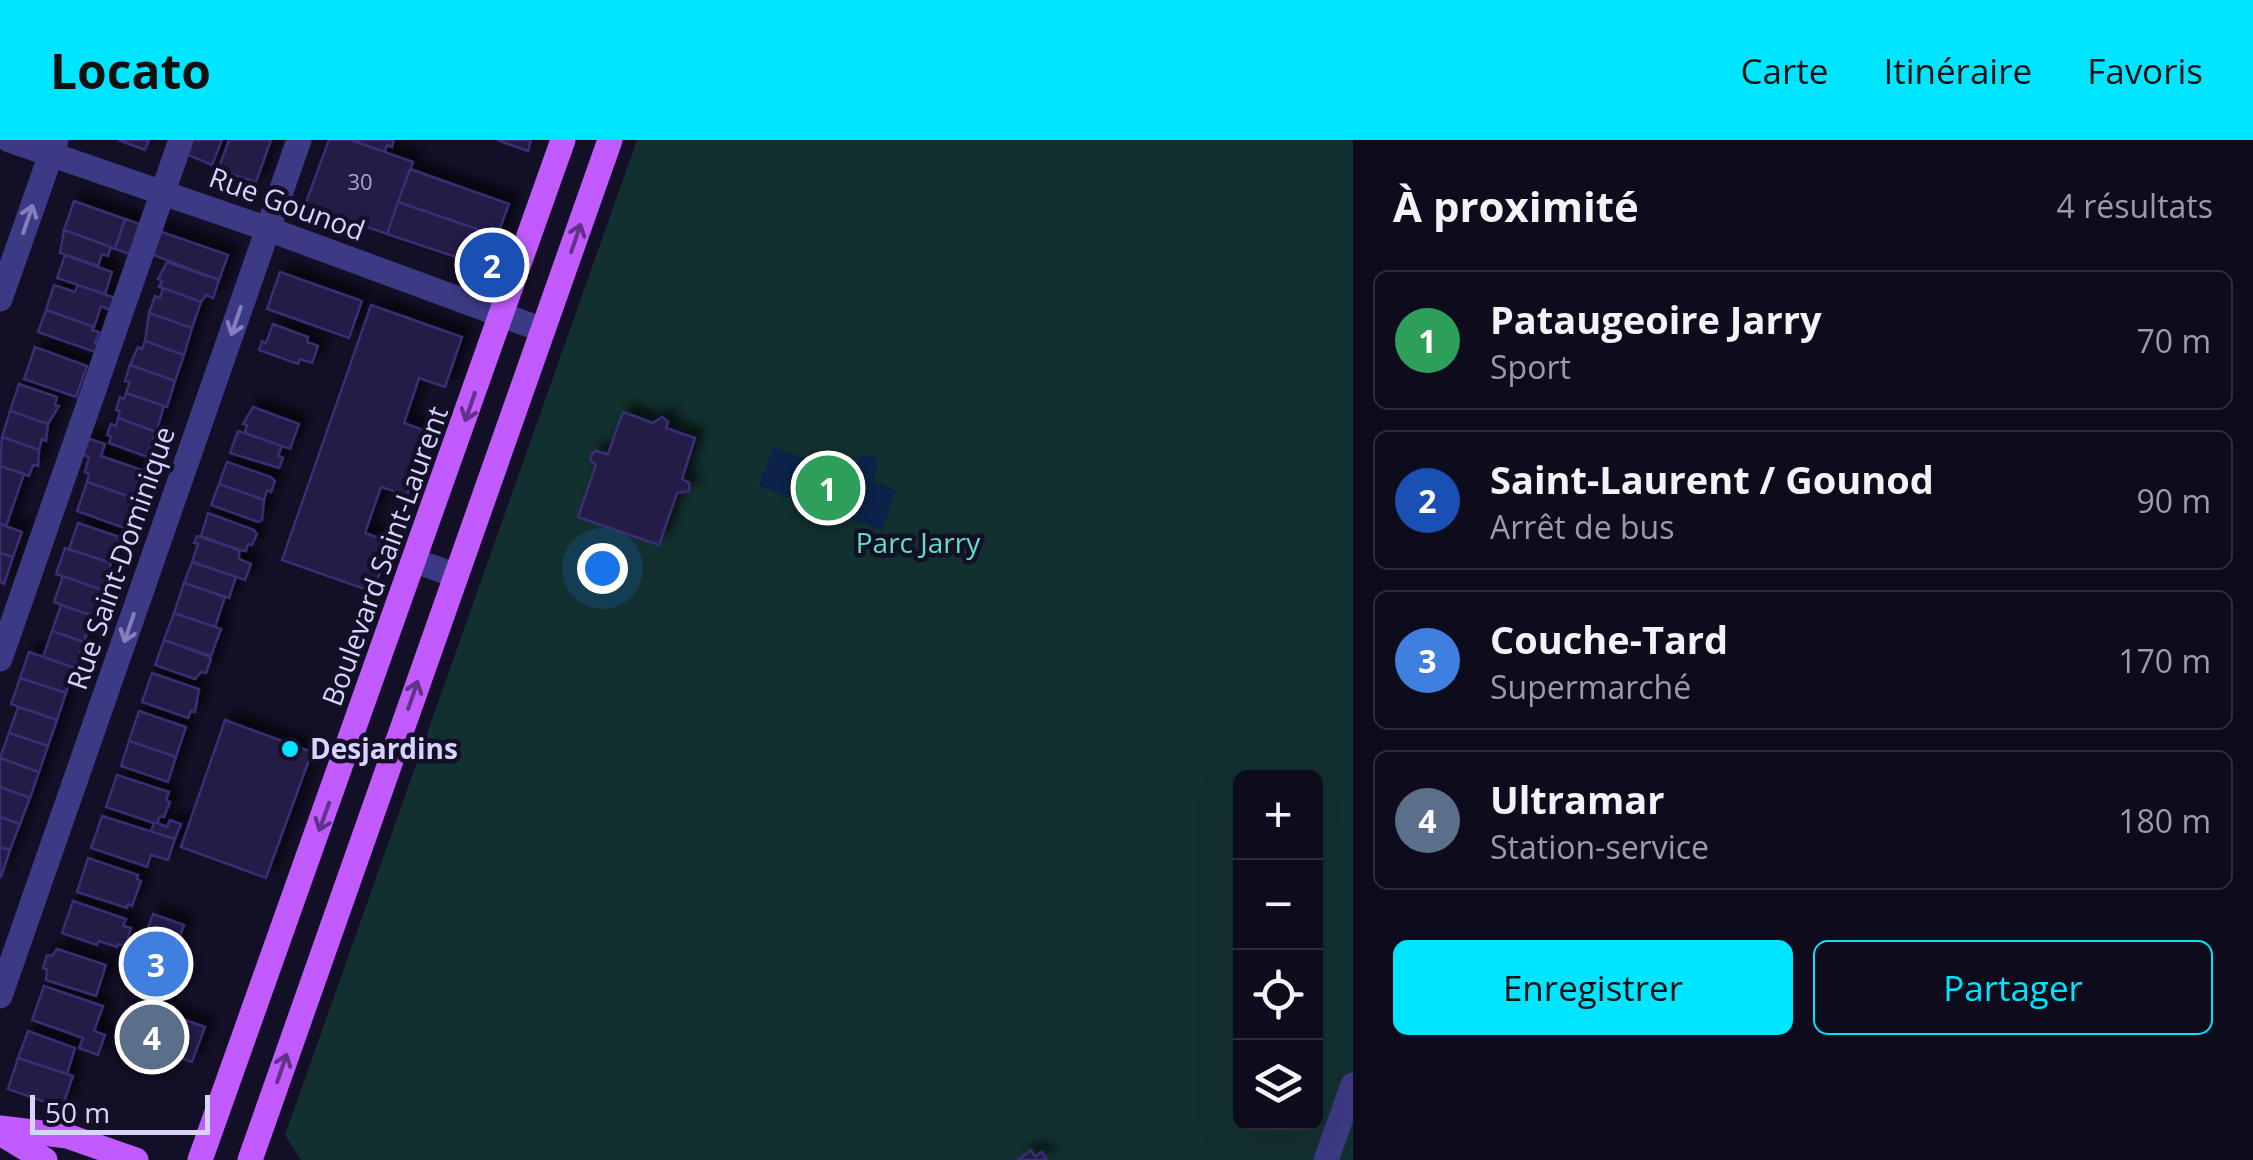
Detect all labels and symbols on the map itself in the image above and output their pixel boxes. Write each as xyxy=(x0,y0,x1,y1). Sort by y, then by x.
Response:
street label: Rue Gounod xyxy=(204,157,370,249)
house number: 30 xyxy=(347,166,373,196)
one-way arrow xyxy=(20,205,38,236)
one-way arrow xyxy=(568,222,586,254)
pin: 2 xyxy=(460,228,524,302)
one-way arrow xyxy=(225,305,243,337)
one-way arrow xyxy=(460,390,478,421)
street label: Boulevard Saint-Laurent xyxy=(312,401,456,711)
street label: Rue Saint-Dominique xyxy=(57,421,183,694)
pin: 1 xyxy=(796,450,860,526)
park label: Parc Jarry xyxy=(856,523,981,561)
your location xyxy=(577,543,628,594)
one-way arrow xyxy=(118,611,136,643)
one-way arrow xyxy=(405,681,423,712)
place label: Desjardins xyxy=(310,729,458,767)
marker: Desjardins xyxy=(279,738,301,760)
one-way arrow xyxy=(313,801,331,833)
pin: 3 xyxy=(124,926,188,1002)
pin: 4 xyxy=(120,1000,184,1074)
one-way arrow xyxy=(274,1054,292,1085)
scale bar xyxy=(30,1090,210,1134)

